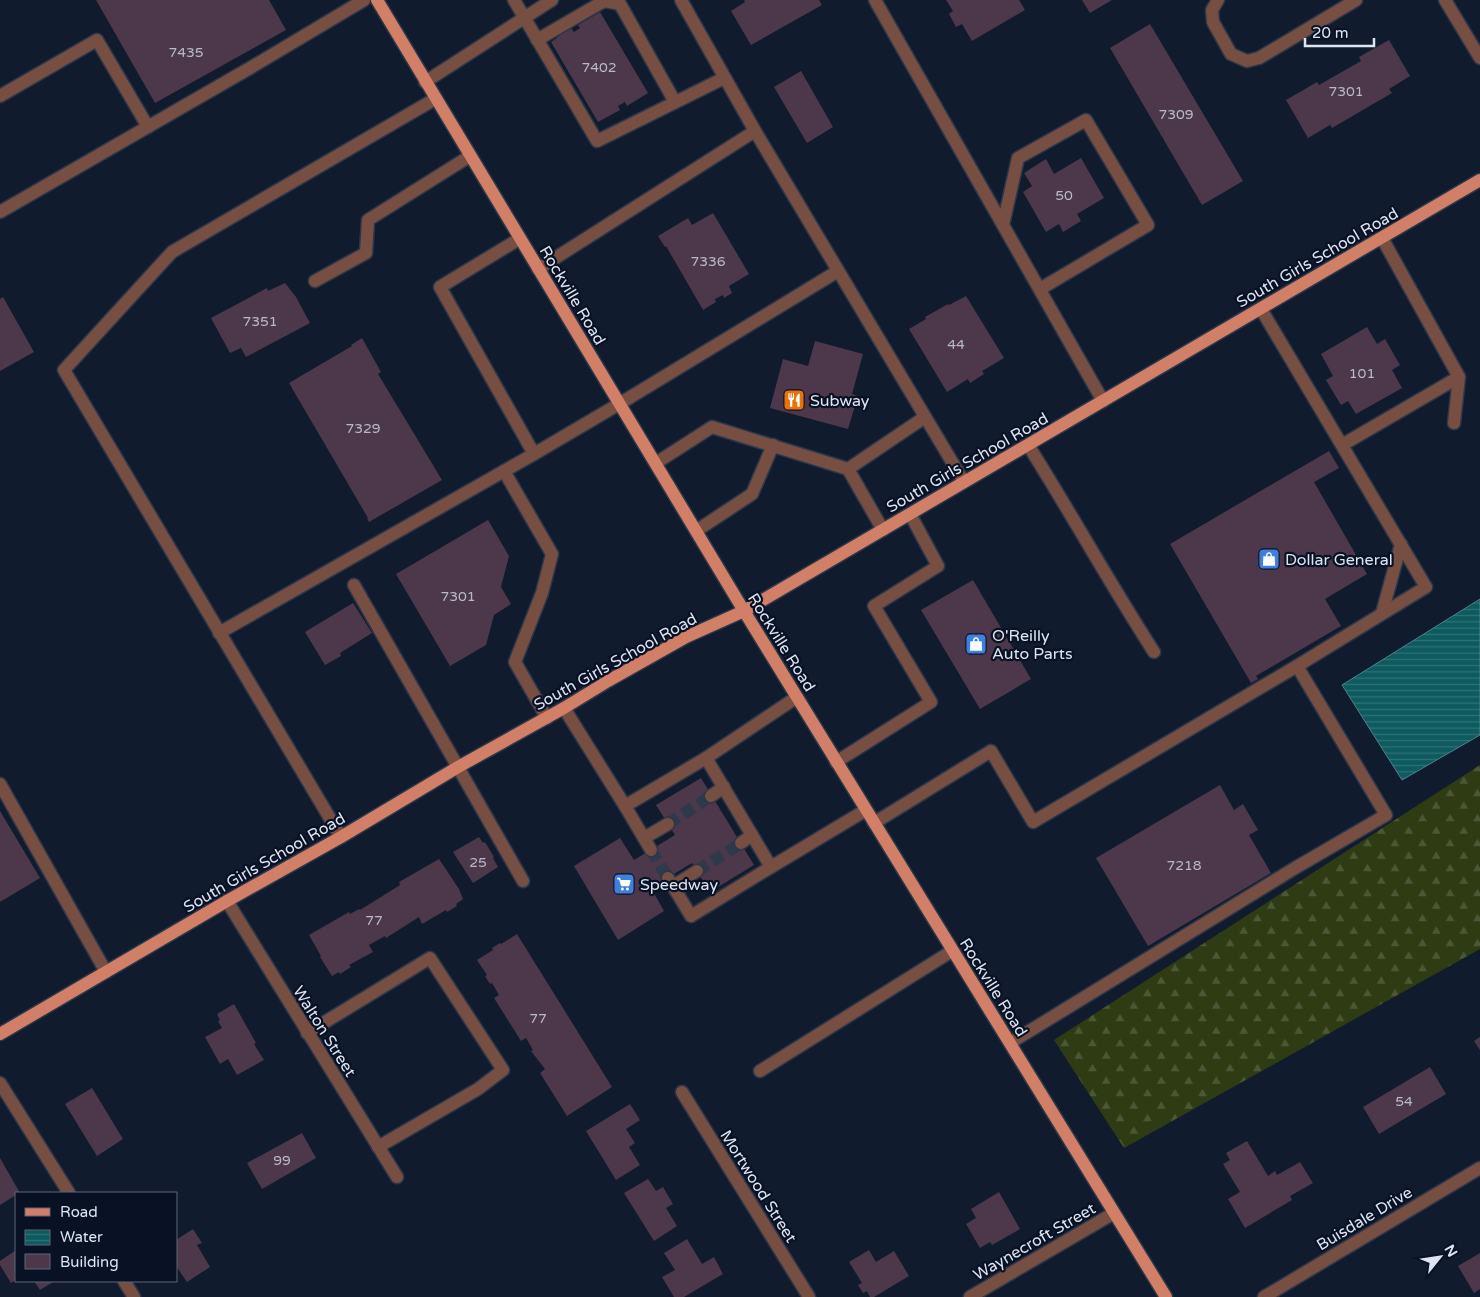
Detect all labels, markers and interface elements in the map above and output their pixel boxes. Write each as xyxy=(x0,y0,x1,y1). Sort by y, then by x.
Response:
scale bar xyxy=(1305,15,1374,47)
text: 20 m xyxy=(1312,24,1349,42)
house number: 7435 xyxy=(168,44,204,61)
house number: 7402 xyxy=(581,59,617,76)
house number: 7301 xyxy=(1328,83,1364,100)
house number: 7309 xyxy=(1158,106,1194,123)
house number: 50 xyxy=(1055,187,1073,204)
street label: South Girls School Road xyxy=(1233,203,1402,312)
street label: Rockville Road xyxy=(535,242,610,349)
house number: 7336 xyxy=(690,253,726,270)
house number: 7351 xyxy=(242,313,278,330)
house number: 44 xyxy=(947,336,965,353)
house number: 101 xyxy=(1349,365,1375,382)
restaurant icon: Subway xyxy=(782,388,806,412)
place label: Subway xyxy=(810,391,870,411)
street label: South Girls School Road xyxy=(883,408,1052,517)
house number: 7329 xyxy=(345,420,381,437)
shop icon: Dollar General xyxy=(1257,547,1281,571)
place label: Dollar General xyxy=(1285,550,1393,570)
house number: 7301 xyxy=(440,588,476,605)
street label: Rockville Road xyxy=(743,590,819,695)
street label: South Girls School Road xyxy=(530,609,701,715)
place label: O'Reilly Auto Parts xyxy=(992,626,1073,664)
shop icon: O'Reilly Auto Parts xyxy=(964,632,988,656)
street label: South Girls School Road xyxy=(180,808,349,917)
house number: 25 xyxy=(469,854,487,871)
house number: 7218 xyxy=(1166,857,1202,874)
supermarket icon: Speedway xyxy=(612,872,636,896)
place label: Speedway xyxy=(640,875,718,895)
house number: 77 xyxy=(365,912,383,929)
street label: Rockville Road xyxy=(955,935,1031,1040)
street label: Walton Street xyxy=(288,982,360,1081)
house number: 77 xyxy=(529,1010,547,1027)
house number: 54 xyxy=(1395,1093,1413,1110)
street label: Mortwood Street xyxy=(715,1126,801,1247)
house number: 99 xyxy=(273,1152,291,1169)
street label: Buisdale Drive xyxy=(1313,1182,1416,1255)
legend xyxy=(15,1192,178,1282)
street label: Waynecroft Street xyxy=(970,1199,1099,1285)
text: Road xyxy=(60,1203,98,1221)
text: Water xyxy=(60,1228,103,1246)
north arrow xyxy=(1415,1232,1465,1282)
text: N xyxy=(1441,1242,1461,1260)
text: Building xyxy=(60,1253,119,1271)

